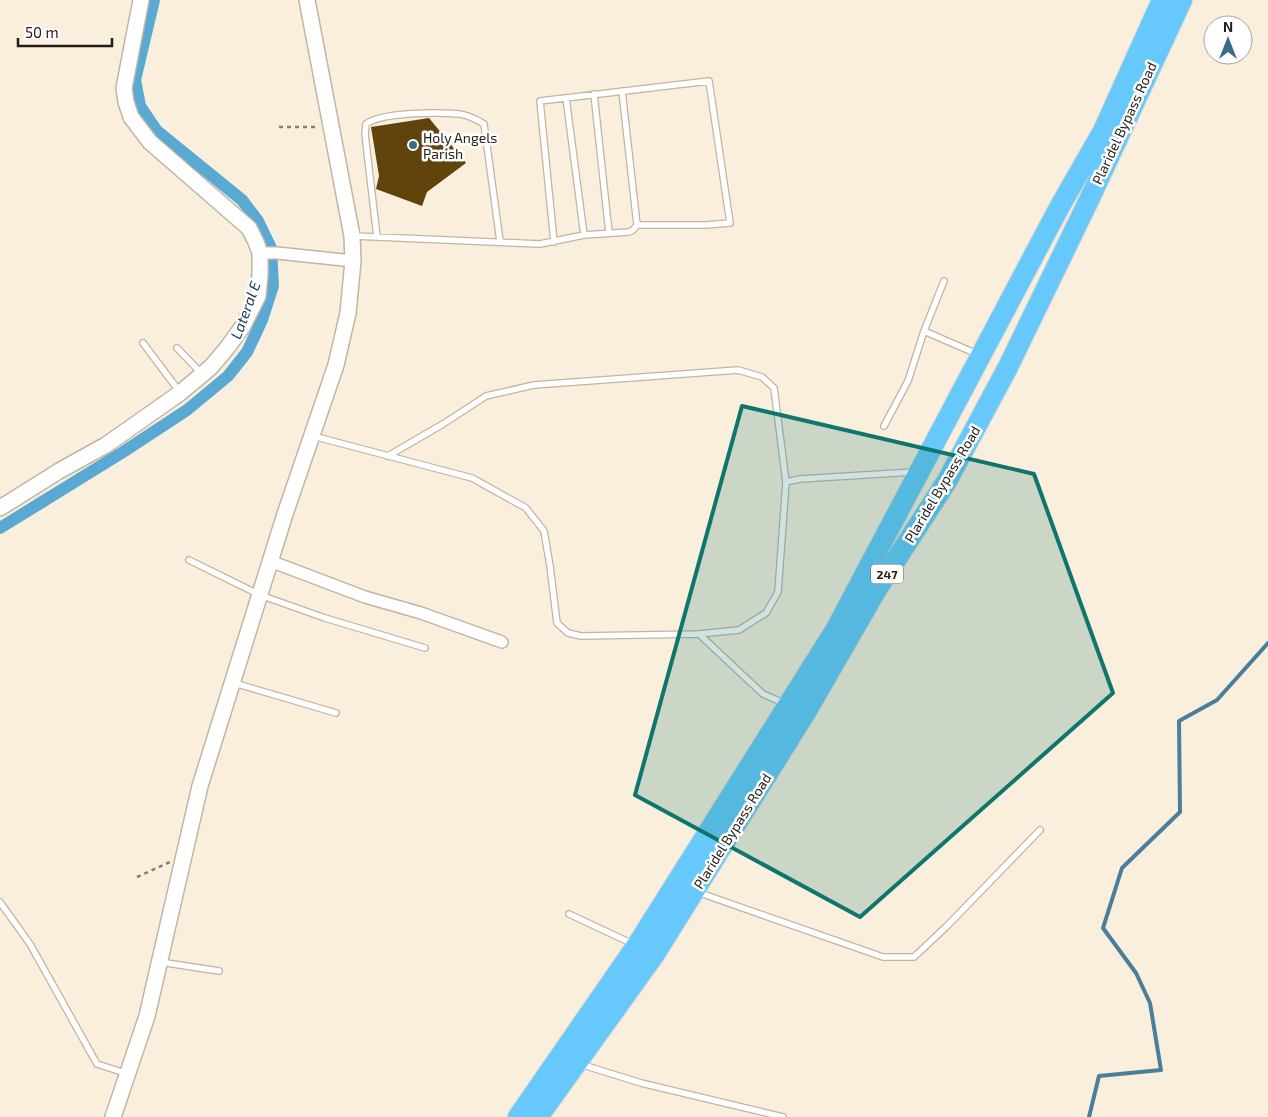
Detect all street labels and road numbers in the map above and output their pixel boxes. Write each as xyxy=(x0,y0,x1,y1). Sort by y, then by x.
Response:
street label: Plaridel Bypass Road xyxy=(1088,59,1160,187)
street label: Plaridel Bypass Road xyxy=(900,423,984,545)
road number: 247 xyxy=(871,564,903,584)
street label: Plaridel Bypass Road xyxy=(690,770,774,892)

